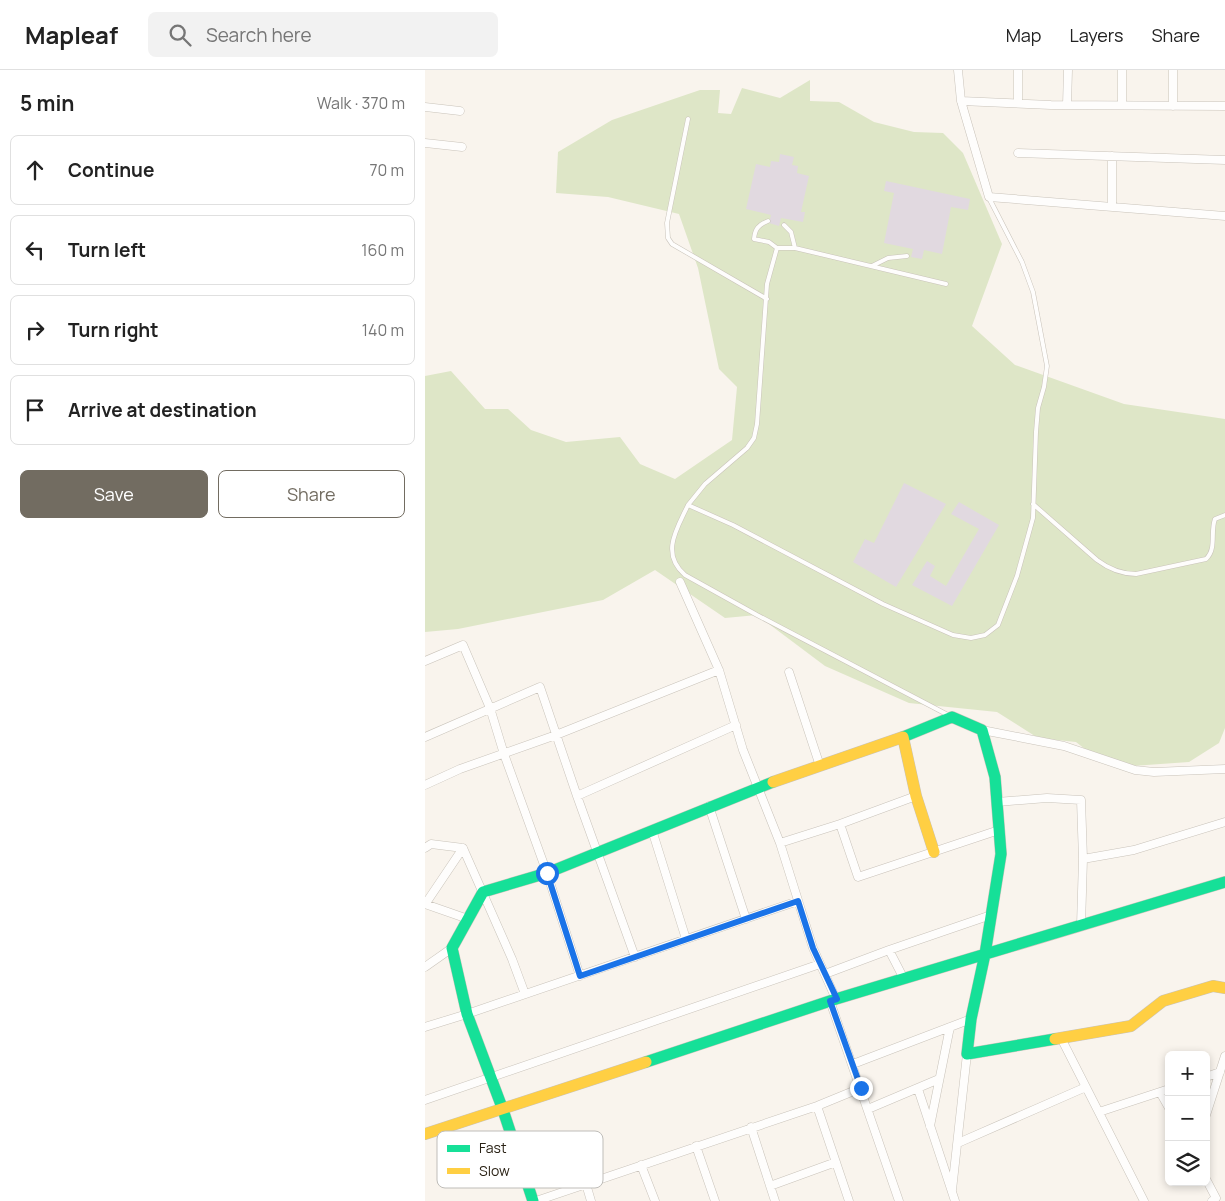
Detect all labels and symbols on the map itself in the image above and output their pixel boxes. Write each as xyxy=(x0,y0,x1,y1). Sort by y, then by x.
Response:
route start xyxy=(536,862,559,885)
route end xyxy=(850,1077,873,1100)
legend xyxy=(437,1131,603,1188)
text: Fast xyxy=(479,1138,507,1157)
text: Slow xyxy=(479,1161,510,1180)

